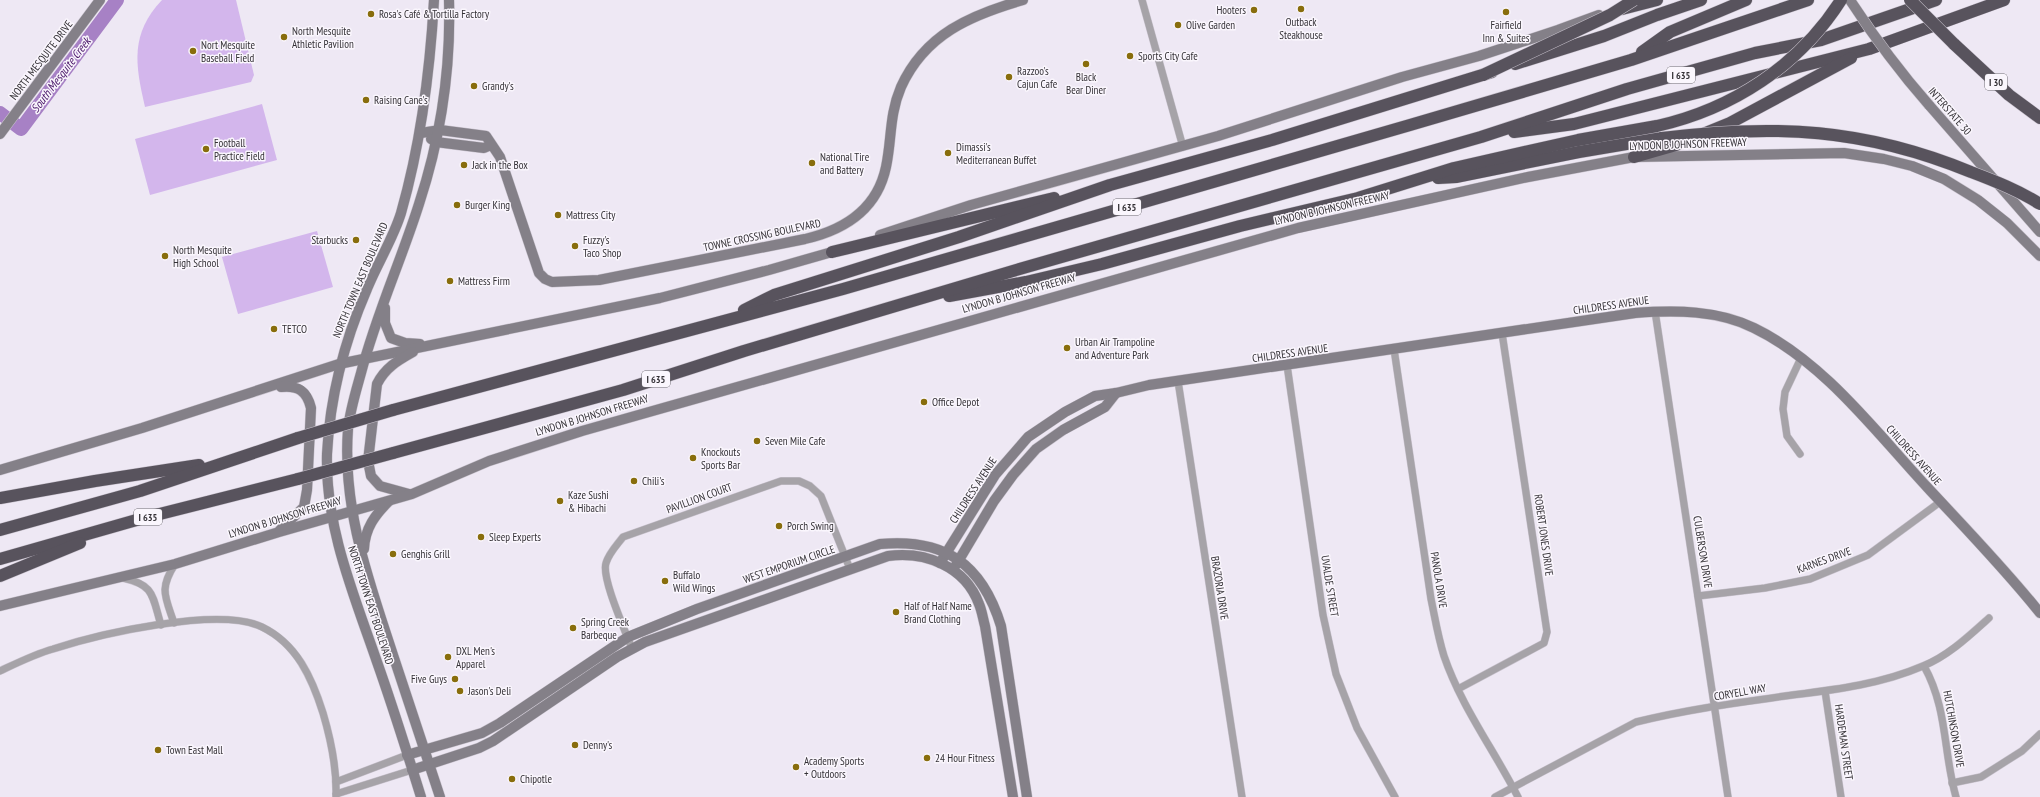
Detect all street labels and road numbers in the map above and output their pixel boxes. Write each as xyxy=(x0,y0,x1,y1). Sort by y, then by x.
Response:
street label: NORTH MESQUITE DRIVE xyxy=(7,17,76,103)
road number: I 635 xyxy=(1667,67,1695,83)
road number: I 30 xyxy=(1985,74,2007,90)
street label: INTERSTATE 30 xyxy=(1925,84,1975,138)
street label: LYNDON B JOHNSON FREEWAY xyxy=(1629,135,1747,153)
street label: LYNDON B JOHNSON FREEWAY xyxy=(1273,188,1391,228)
road number: I 635 xyxy=(1113,199,1141,215)
street label: TOWNE CROSSING BOULEVARD xyxy=(702,216,822,254)
street label: NORTH TOWN EAST BOULEVARD xyxy=(329,220,391,340)
street label: LYNDON B JOHNSON FREEWAY xyxy=(961,270,1077,316)
street label: CHILDRESS AVENUE xyxy=(1572,293,1650,317)
street label: CHILDRESS AVENUE xyxy=(1251,341,1329,365)
road number: I 635 xyxy=(642,371,670,387)
street label: LYNDON B JOHNSON FREEWAY xyxy=(534,391,650,439)
street label: CHILDRESS AVENUE xyxy=(1883,422,1945,488)
street label: CHILDRESS AVENUE xyxy=(946,454,1000,526)
street label: PAVILLION COURT xyxy=(664,480,734,516)
street label: LYNDON B JOHNSON FREEWAY xyxy=(227,493,343,541)
street label: ROBERT JONES DRIVE xyxy=(1531,493,1557,577)
road number: I 635 xyxy=(134,509,162,525)
street label: CULBERSON DRIVE xyxy=(1690,515,1716,589)
street label: WEST EMPORIUM CIRCLE xyxy=(741,542,837,586)
street label: NORTH TOWN EAST BOULEVARD xyxy=(345,544,397,666)
street label: KARNES DRIVE xyxy=(1795,544,1853,576)
street label: PANOLA DRIVE xyxy=(1428,551,1450,609)
street label: UVALDE STREET xyxy=(1318,554,1342,618)
street label: BRAZORIA DRIVE xyxy=(1208,555,1232,621)
street label: CORYELL WAY xyxy=(1713,681,1767,703)
street label: HUTCHINSON DRIVE xyxy=(1940,689,1968,769)
street label: HARDEMAN STREET xyxy=(1832,703,1856,781)

